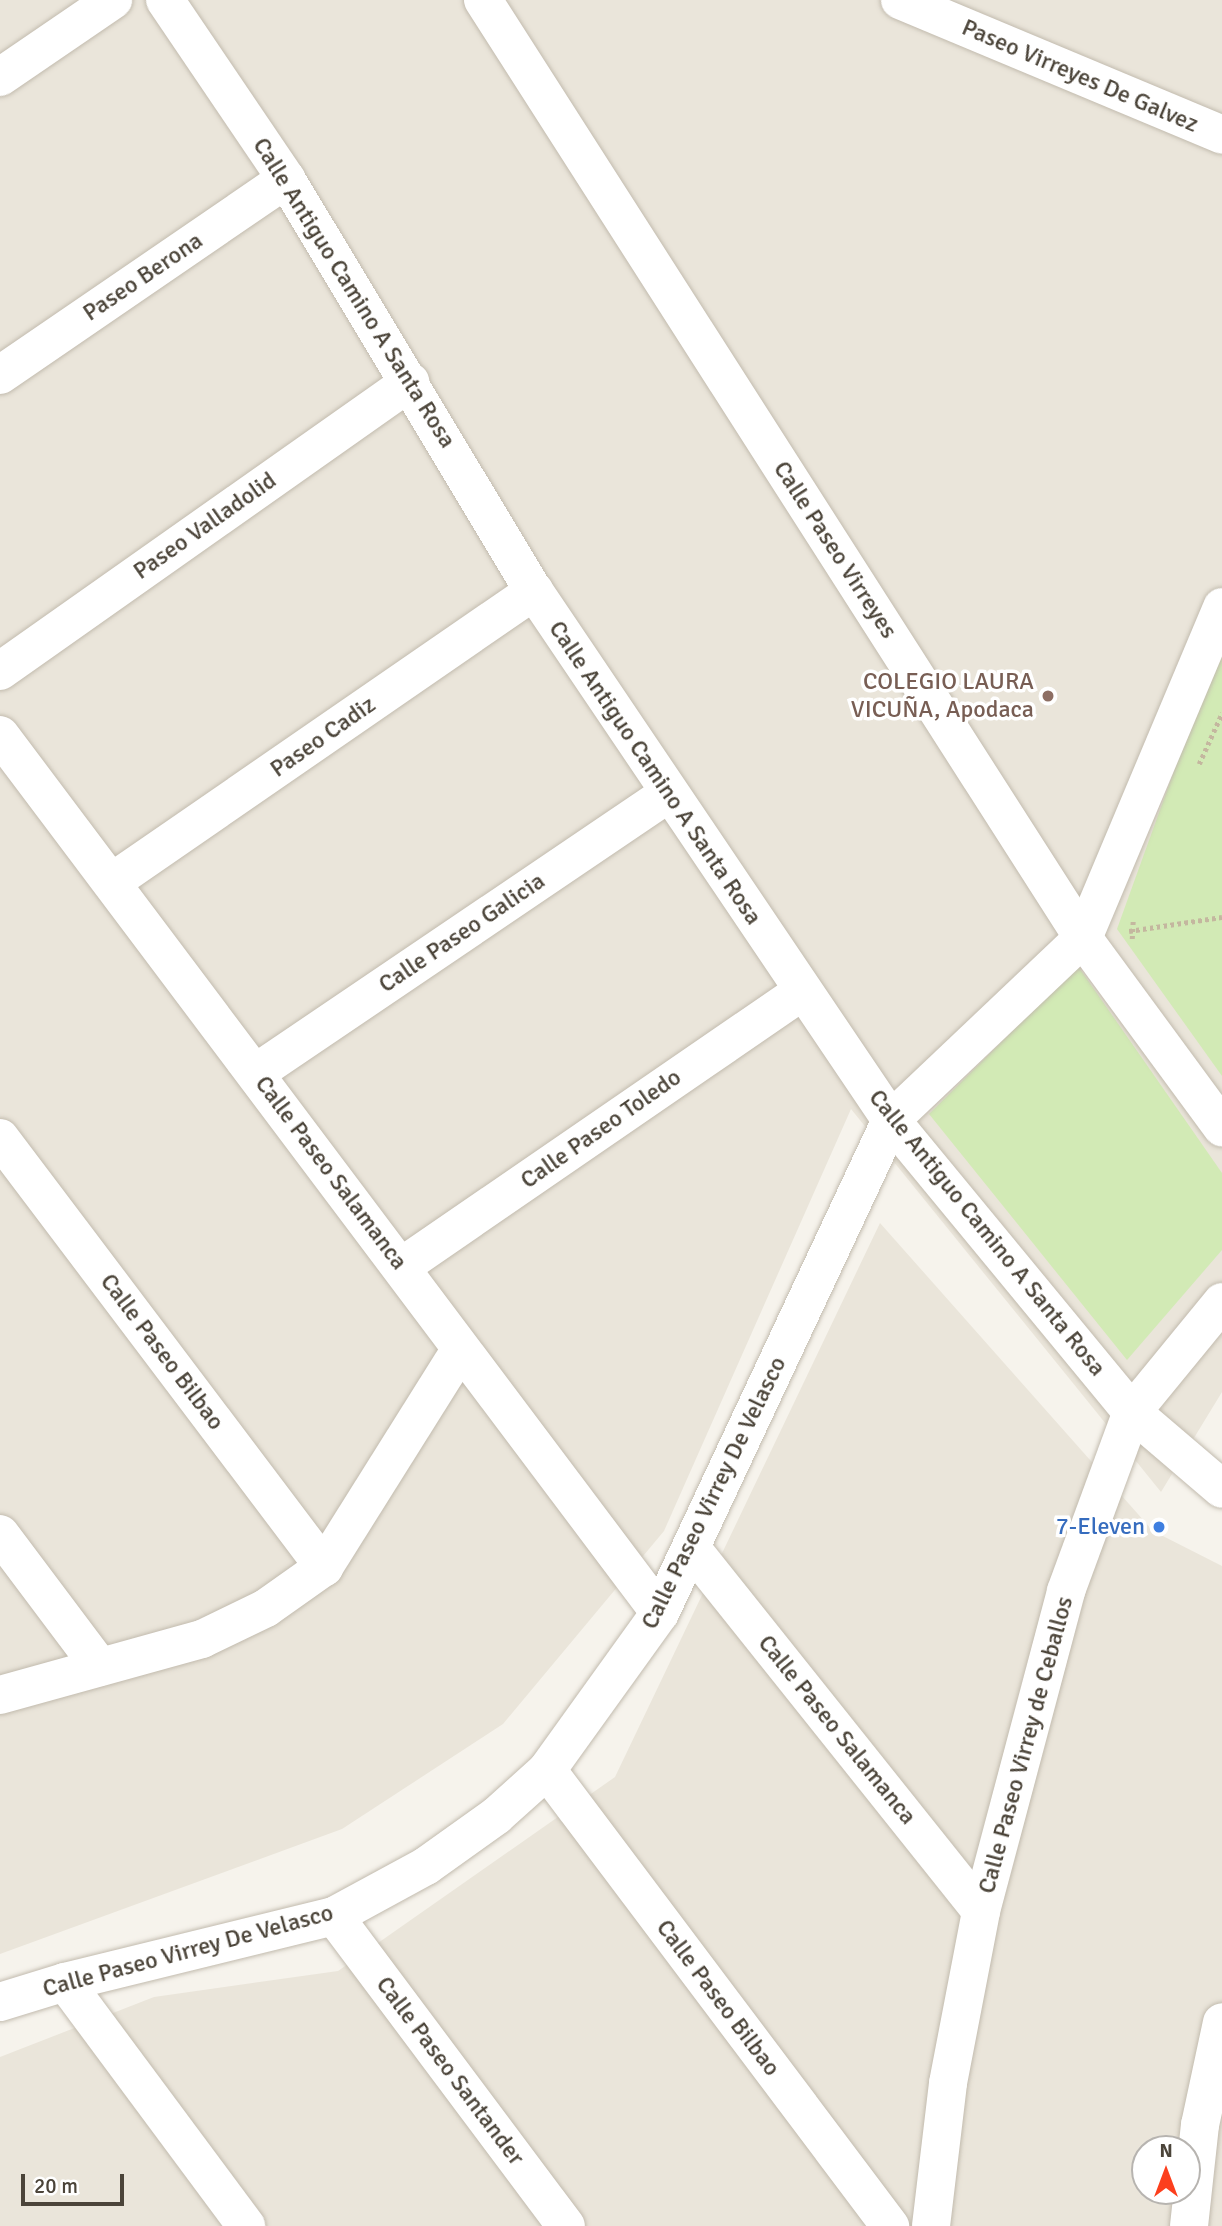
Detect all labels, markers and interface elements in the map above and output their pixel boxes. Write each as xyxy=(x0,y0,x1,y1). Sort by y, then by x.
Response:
street label: Paseo Virreyes De Galvez xyxy=(957,13,1203,139)
street label: Calle Antiguo Camino A Santa Rosa xyxy=(246,133,462,453)
street label: Paseo Berona xyxy=(78,226,208,328)
street label: Calle Paseo Virreyes xyxy=(767,456,903,644)
street label: Paseo Valladolid xyxy=(128,466,282,586)
street label: Calle Antiguo Camino A Santa Rosa xyxy=(542,616,768,930)
place label: COLEGIO LAURA VICUÑA, Apodaca xyxy=(851,668,1034,724)
marker: COLEGIO LAURA VICUÑA, Apodaca xyxy=(1040,688,1056,704)
street label: Paseo Cadiz xyxy=(265,690,381,784)
street label: Calle Paseo Galicia xyxy=(373,867,551,999)
street label: Calle Paseo Toledo xyxy=(515,1063,687,1195)
street label: Calle Paseo Salamanca xyxy=(249,1070,413,1276)
street label: Calle Antiguo Camino A Santa Rosa xyxy=(862,1084,1112,1382)
street label: Calle Paseo Bilbao xyxy=(94,1268,230,1436)
street label: Calle Paseo Virrey De Velasco xyxy=(635,1352,793,1634)
place label: 7-Eleven xyxy=(1056,1513,1145,1541)
marker: 7-Eleven xyxy=(1151,1519,1167,1535)
street label: Calle Paseo Virrey de Ceballos xyxy=(972,1593,1080,1897)
street label: Calle Paseo Salamanca xyxy=(752,1629,922,1831)
street label: Calle Paseo Virrey De Velasco xyxy=(40,1898,336,2004)
street label: Calle Paseo Bilbao xyxy=(650,1914,786,2082)
street label: Calle Paseo Santander xyxy=(370,1971,530,2171)
north arrow xyxy=(1131,2135,1201,2205)
text: N xyxy=(1159,2139,1173,2163)
scale bar xyxy=(24,2160,128,2204)
text: 20 m xyxy=(34,2173,78,2199)

